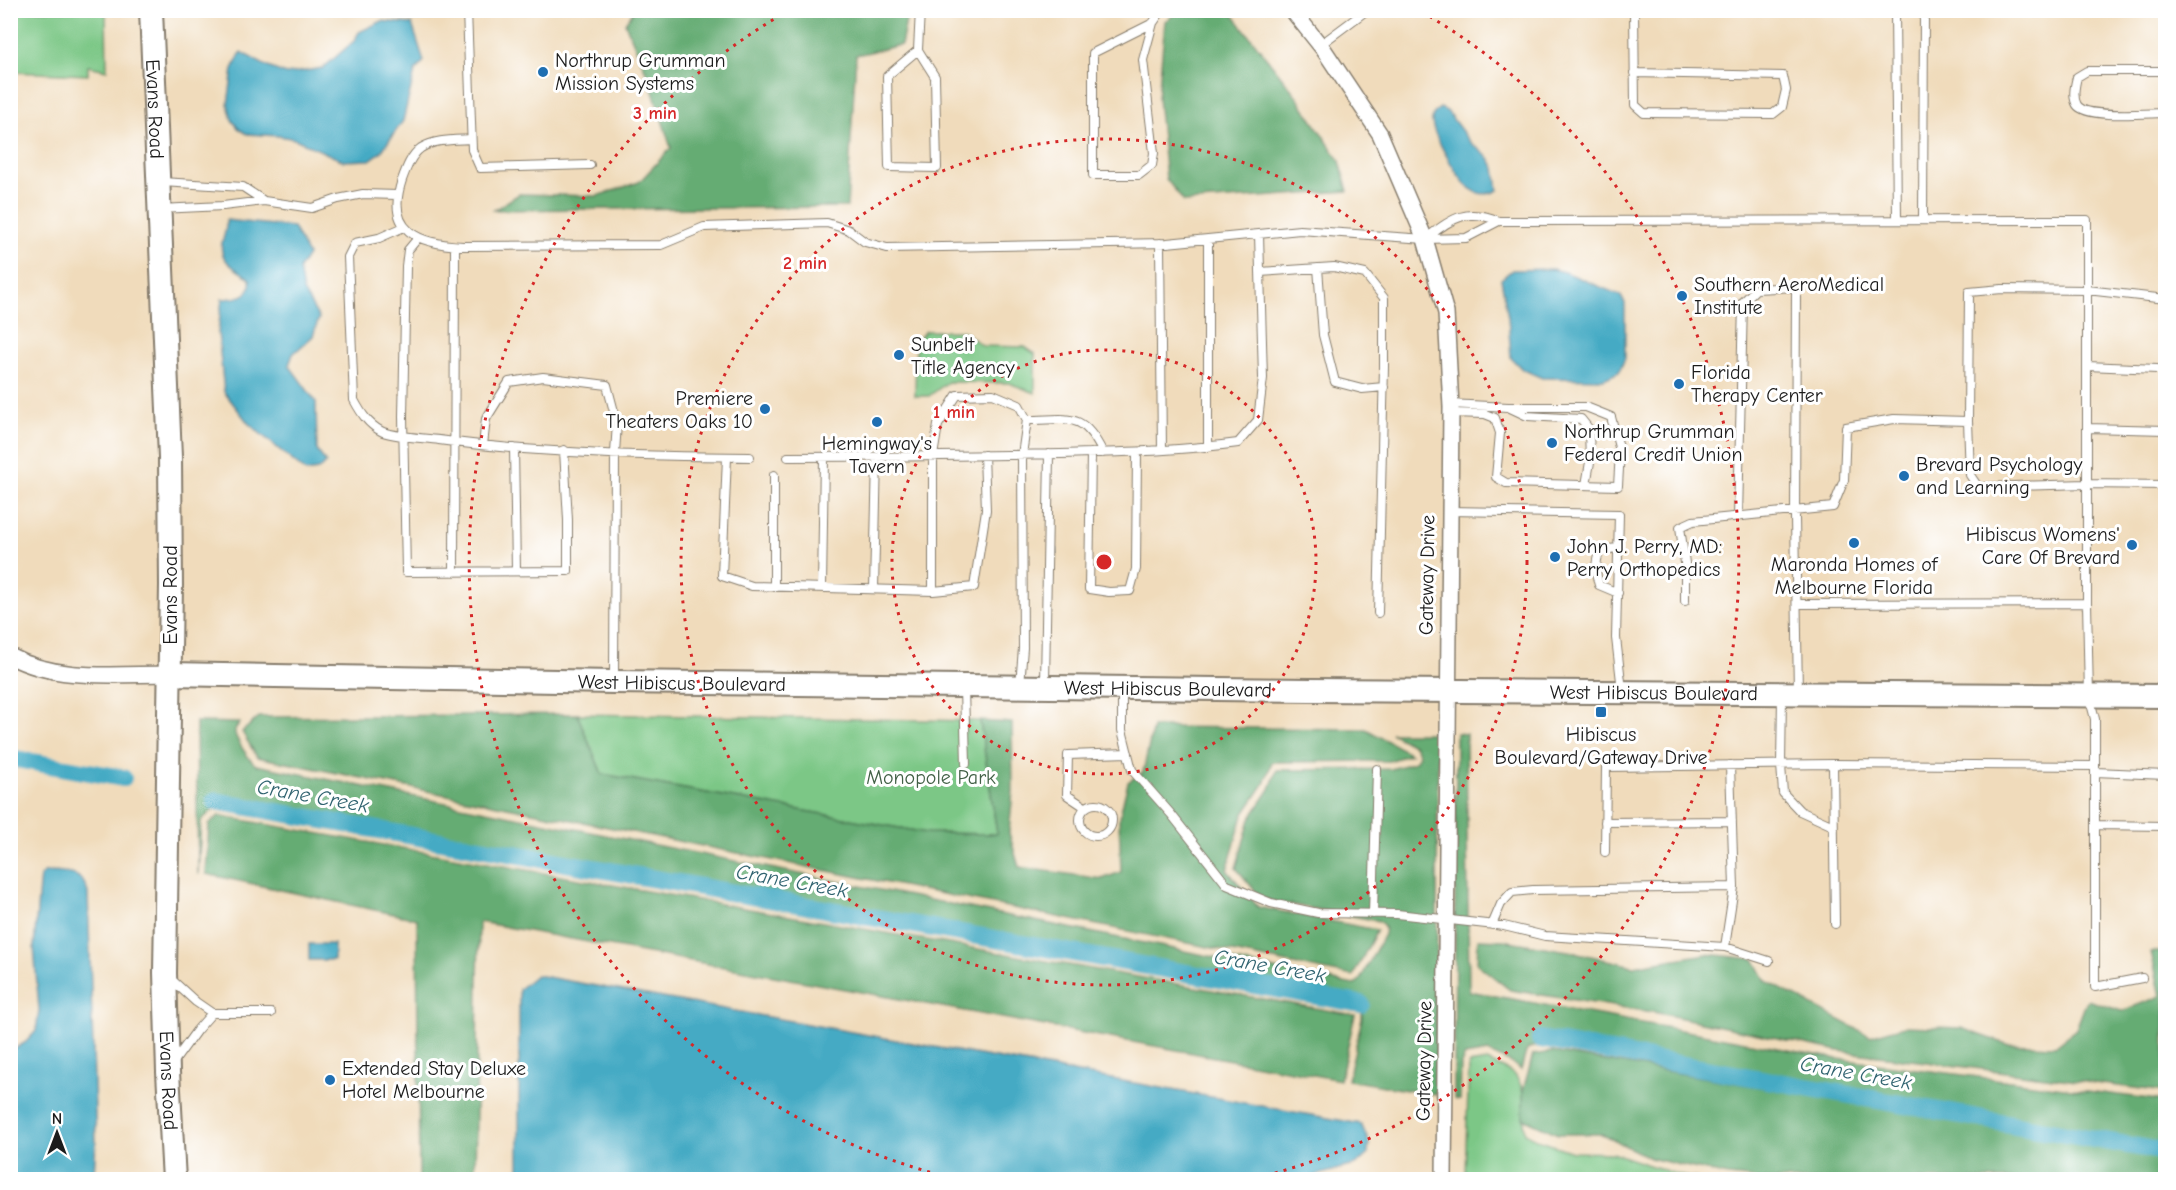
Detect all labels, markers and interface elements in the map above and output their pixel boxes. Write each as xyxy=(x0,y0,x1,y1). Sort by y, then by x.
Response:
place label: Northrup Grumman Mission Systems xyxy=(555,49,726,95)
street label: Evans Road xyxy=(142,59,169,159)
marker: Northrup Grumman Mission Systems xyxy=(536,65,550,79)
text: 3 min xyxy=(633,103,677,124)
text: 2 min xyxy=(783,253,827,274)
place label: Southern AeroMedical Institute xyxy=(1694,273,1884,319)
marker: Southern AeroMedical Institute xyxy=(1675,289,1689,303)
place label: Sunbelt Title Agency xyxy=(911,333,1015,379)
marker: Sunbelt Title Agency xyxy=(892,348,906,362)
place label: Florida Therapy Center xyxy=(1691,361,1823,407)
marker: Florida Therapy Center xyxy=(1672,377,1686,391)
place label: Premiere Theaters Oaks 10 xyxy=(605,387,753,433)
marker: Premiere Theaters Oaks 10 xyxy=(758,402,772,416)
text: 1 min xyxy=(933,402,975,423)
marker: Hemingway's Tavern xyxy=(870,415,884,429)
place label: Northrup Grumman Federal Credit Union xyxy=(1564,420,1742,466)
place label: Hemingway's Tavern xyxy=(822,432,932,478)
marker: Northrup Grumman Federal Credit Union xyxy=(1545,436,1559,450)
place label: Brevard Psychology and Learning xyxy=(1916,453,2083,499)
marker: Brevard Psychology and Learning xyxy=(1897,469,1911,483)
street label: Gateway Drive xyxy=(1414,515,1440,635)
place label: Hibiscus Womens' Care Of Brevard xyxy=(1966,523,2120,569)
place label: John J. Perry, MD: Perry Orthopedics xyxy=(1567,535,1722,581)
marker: Maronda Homes of Melbourne Florida xyxy=(1847,536,1861,550)
marker: Hibiscus Womens' Care Of Brevard xyxy=(2125,538,2139,552)
street label: Evans Road xyxy=(159,545,182,645)
marker: John J. Perry, MD: Perry Orthopedics xyxy=(1548,550,1562,564)
centre of rings xyxy=(1094,552,1114,572)
place label: Maronda Homes of Melbourne Florida xyxy=(1771,553,1939,599)
street label: West Hibiscus Boulevard xyxy=(578,670,786,695)
street label: West Hibiscus Boulevard xyxy=(1064,676,1272,701)
street label: West Hibiscus Boulevard xyxy=(1550,680,1758,705)
marker: Hibiscus Boulevard/Gateway Drive xyxy=(1594,705,1608,719)
place label: Hibiscus Boulevard/Gateway Drive xyxy=(1495,723,1707,769)
park label: Monopole Park xyxy=(866,766,996,789)
water label: Crane Creek xyxy=(255,774,371,818)
water label: Crane Creek xyxy=(734,859,850,903)
water label: Crane Creek xyxy=(1212,944,1328,988)
street label: Gateway Drive xyxy=(1411,1001,1437,1121)
street label: Evans Road xyxy=(155,1030,183,1131)
water label: Crane Creek xyxy=(1798,1051,1914,1095)
place label: Extended Stay Deluxe Hotel Melbourne xyxy=(342,1057,526,1103)
marker: Extended Stay Deluxe Hotel Melbourne xyxy=(323,1073,337,1087)
north arrow xyxy=(27,1103,87,1163)
text: N xyxy=(52,1110,62,1128)

